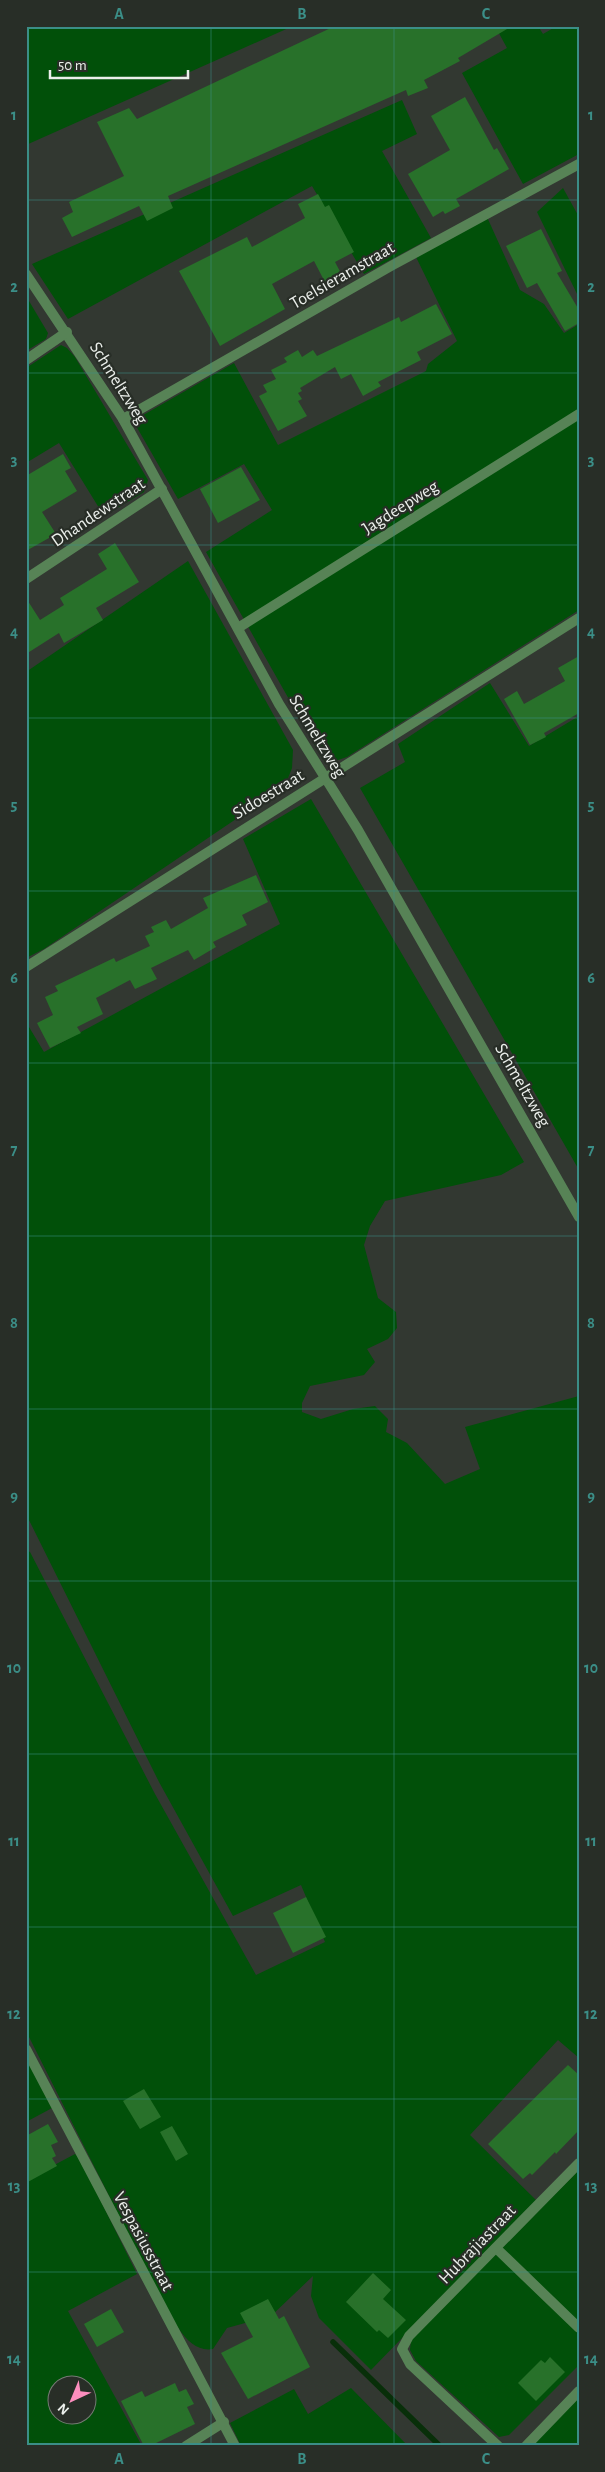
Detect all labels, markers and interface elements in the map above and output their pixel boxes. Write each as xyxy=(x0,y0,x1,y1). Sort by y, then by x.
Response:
text: A xyxy=(114,6,124,22)
text: B xyxy=(297,6,307,22)
text: C xyxy=(482,6,491,22)
scale bar xyxy=(50,48,188,80)
text: 50 m xyxy=(58,58,87,73)
text: 1 xyxy=(11,107,17,123)
text: 1 xyxy=(588,107,594,123)
street label: Toelsieramstraat xyxy=(287,239,398,313)
text: 2 xyxy=(10,279,18,295)
text: 2 xyxy=(587,279,595,295)
street label: Schmeltzweg xyxy=(86,339,151,428)
text: 3 xyxy=(11,452,18,468)
text: 3 xyxy=(588,452,595,468)
street label: Dhandewstraat xyxy=(49,475,149,551)
street label: Jagdeepweg xyxy=(359,477,442,538)
text: 4 xyxy=(10,624,18,640)
text: 4 xyxy=(587,624,595,640)
street label: Schmeltzweg xyxy=(285,692,349,781)
street label: Sidoestraat xyxy=(230,766,308,823)
text: 5 xyxy=(11,797,18,813)
text: 5 xyxy=(588,797,595,813)
text: 6 xyxy=(10,970,18,986)
text: 6 xyxy=(587,970,595,986)
street label: Schmeltzweg xyxy=(491,1041,553,1131)
text: 7 xyxy=(11,1142,18,1158)
text: 7 xyxy=(588,1142,595,1158)
text: 8 xyxy=(10,1315,18,1331)
text: 8 xyxy=(587,1315,595,1331)
text: 9 xyxy=(10,1488,18,1504)
text: 9 xyxy=(587,1488,595,1504)
text: 10 xyxy=(7,1660,21,1676)
text: 10 xyxy=(584,1660,598,1676)
text: 11 xyxy=(8,1833,20,1849)
text: 11 xyxy=(585,1833,597,1849)
text: 12 xyxy=(7,2006,21,2022)
text: 12 xyxy=(584,2006,598,2022)
text: 13 xyxy=(8,2178,20,2194)
text: 13 xyxy=(585,2178,597,2194)
street label: Vespasiusstraat xyxy=(110,2189,177,2294)
street label: Hubrajiastraat xyxy=(436,2202,520,2288)
text: 14 xyxy=(7,2351,21,2367)
text: 14 xyxy=(584,2351,598,2367)
north arrow xyxy=(48,2374,98,2424)
text: N xyxy=(55,2400,72,2417)
text: A xyxy=(114,2451,124,2467)
text: B xyxy=(297,2451,307,2467)
text: C xyxy=(482,2451,491,2467)

